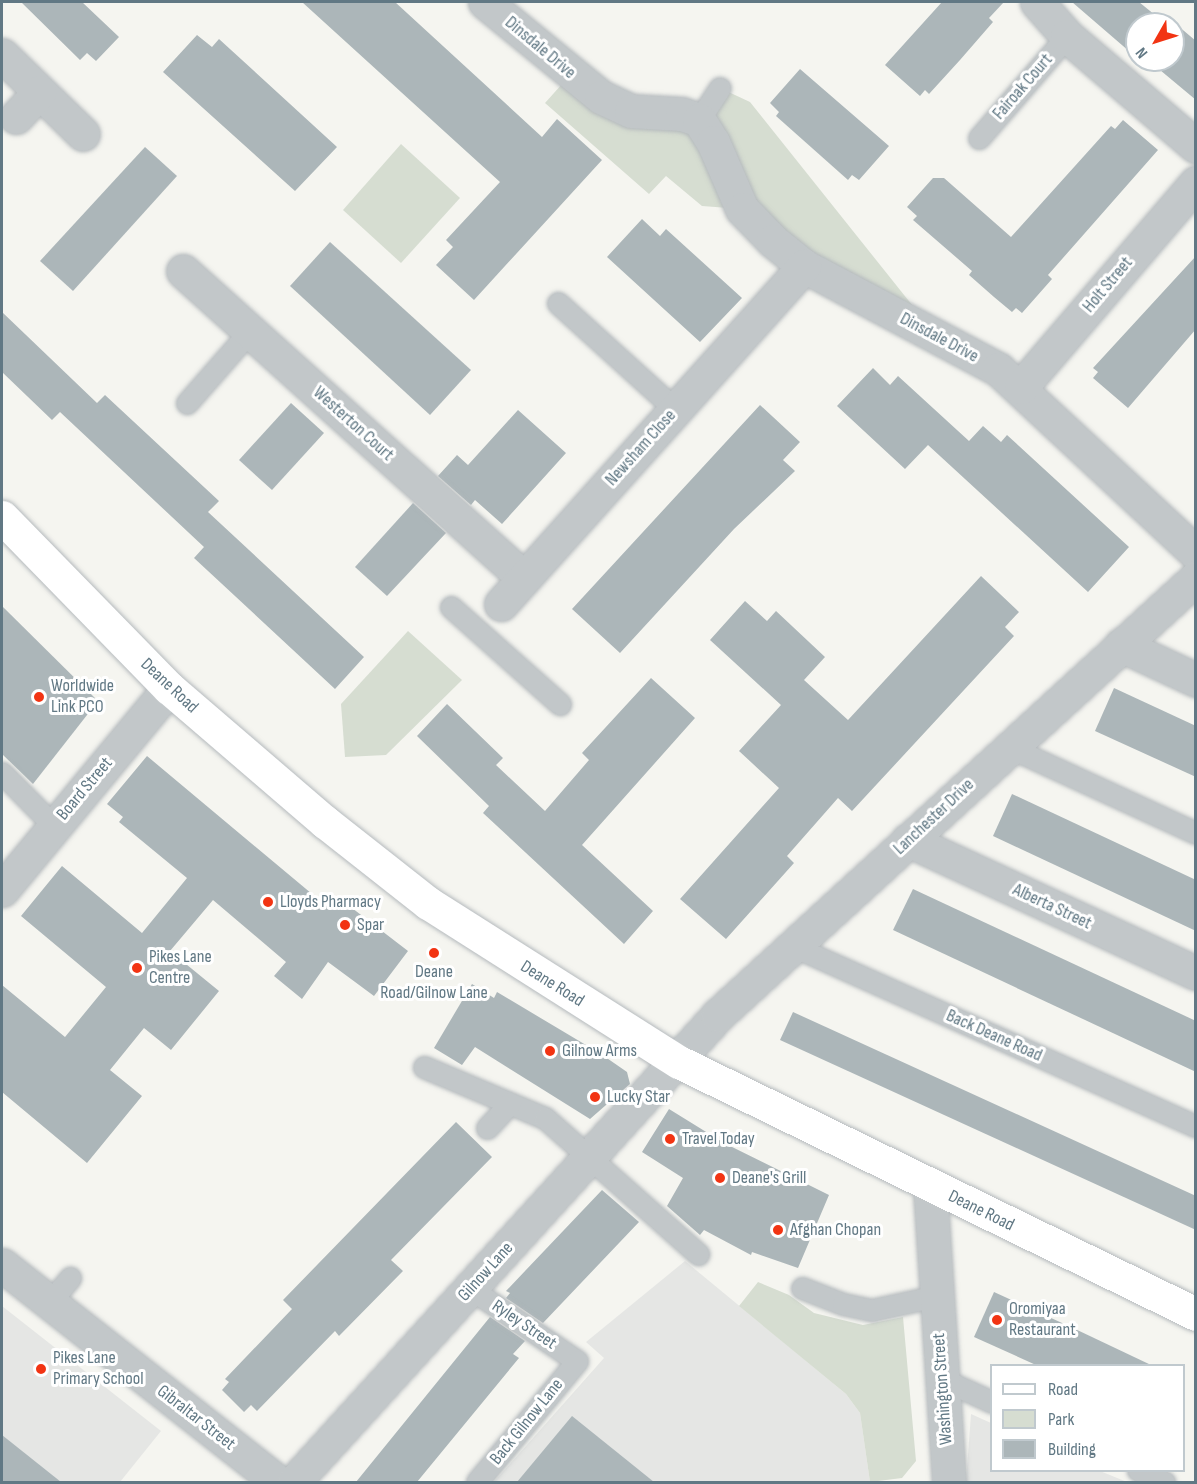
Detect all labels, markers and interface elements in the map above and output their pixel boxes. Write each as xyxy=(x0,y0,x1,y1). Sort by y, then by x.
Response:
street label: Dinsdale Drive xyxy=(500,12,580,84)
north arrow xyxy=(1125,12,1185,72)
text: N xyxy=(1132,43,1152,62)
street label: Fairoak Court xyxy=(989,50,1057,124)
street label: Holt Street xyxy=(1078,253,1138,317)
street label: Dinsdale Drive xyxy=(896,308,982,368)
street label: Westerton Court xyxy=(308,382,398,466)
street label: Newsham Close xyxy=(601,405,681,491)
street label: Deane Road xyxy=(136,654,202,718)
place label: Worldwide Link PCO xyxy=(51,676,114,718)
marker: Worldwide Link PCO xyxy=(32,690,46,704)
street label: Board Street xyxy=(52,753,118,825)
street label: Lanchester Drive xyxy=(889,774,979,860)
street label: Alberta Street xyxy=(1009,879,1095,935)
place label: Lloyds Pharmacy xyxy=(280,891,381,913)
marker: Lloyds Pharmacy xyxy=(261,895,275,909)
place label: Spar xyxy=(357,914,384,936)
marker: Spar xyxy=(338,918,352,932)
marker: Deane Road/Gilnow Lane xyxy=(427,946,441,960)
place label: Pikes Lane Centre xyxy=(149,947,212,990)
street label: Deane Road xyxy=(516,956,588,1012)
marker: Pikes Lane Centre xyxy=(130,961,144,975)
place label: Deane Road/Gilnow Lane xyxy=(380,962,488,1004)
street label: Back Deane Road xyxy=(943,1005,1045,1067)
place label: Gilnow Arms xyxy=(562,1040,637,1062)
marker: Gilnow Arms xyxy=(543,1044,557,1058)
place label: Lucky Star xyxy=(607,1086,670,1108)
marker: Lucky Star xyxy=(588,1090,602,1104)
place label: Travel Today xyxy=(682,1128,755,1150)
marker: Travel Today xyxy=(663,1132,677,1146)
place label: Deane's Grill xyxy=(732,1167,806,1189)
marker: Deane's Grill xyxy=(713,1171,727,1185)
street label: Deane Road xyxy=(944,1186,1018,1236)
place label: Afghan Chopan xyxy=(790,1219,881,1241)
marker: Afghan Chopan xyxy=(771,1223,785,1237)
street label: Gilnow Lane xyxy=(454,1238,518,1306)
street label: Ryley Street xyxy=(488,1296,560,1354)
place label: Oromiyaa Restaurant xyxy=(1009,1299,1076,1342)
marker: Oromiyaa Restaurant xyxy=(990,1313,1004,1327)
street label: Washington Street xyxy=(928,1332,958,1446)
place label: Pikes Lane Primary School xyxy=(53,1348,144,1390)
marker: Pikes Lane Primary School xyxy=(34,1362,48,1376)
legend xyxy=(990,1364,1185,1472)
street label: Back Gilnow Lane xyxy=(486,1375,568,1469)
text: Road xyxy=(1048,1379,1078,1400)
street label: Gibraltar Street xyxy=(153,1381,239,1455)
text: Park xyxy=(1048,1409,1074,1430)
text: Building xyxy=(1048,1439,1096,1460)

